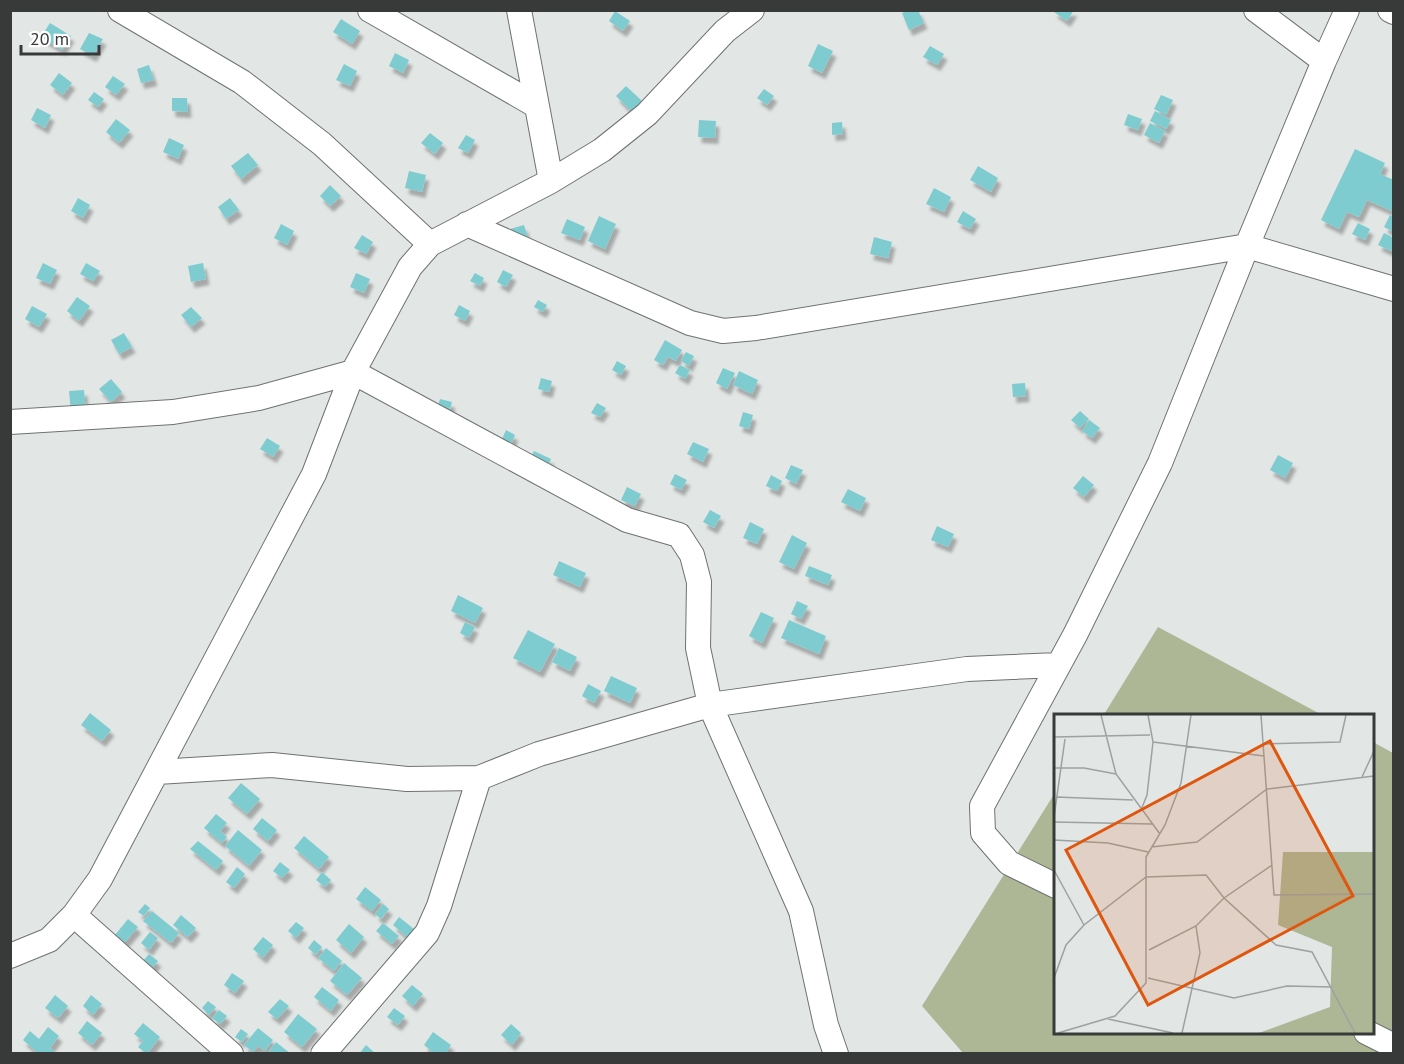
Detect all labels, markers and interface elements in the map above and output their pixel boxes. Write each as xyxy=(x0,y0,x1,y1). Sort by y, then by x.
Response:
scale bar xyxy=(21,18,99,56)
text: 20 m xyxy=(30,27,69,50)
inset map xyxy=(1054,714,1374,1034)

